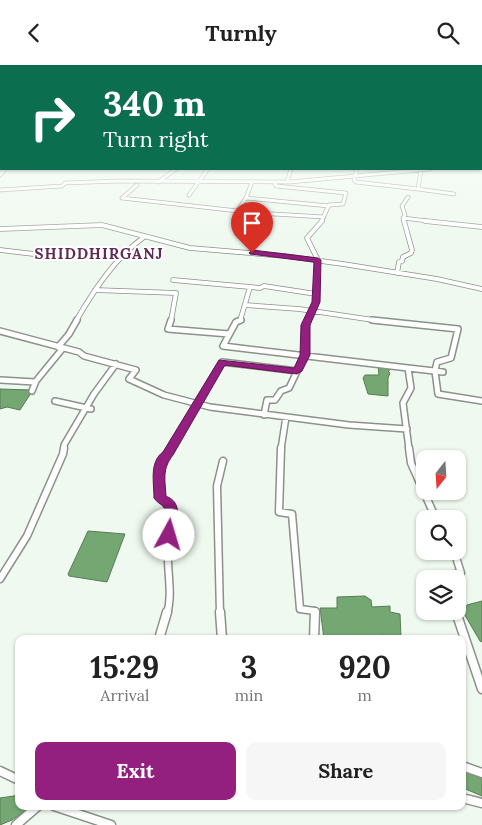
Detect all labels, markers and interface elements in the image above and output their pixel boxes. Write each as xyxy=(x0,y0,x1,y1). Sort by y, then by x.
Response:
icon: back xyxy=(20,19,48,47)
text: Turnly xyxy=(205,19,277,47)
icon: search xyxy=(434,19,462,47)
text: 340 m xyxy=(103,81,205,126)
icon: right xyxy=(20,85,85,150)
text: Turn right xyxy=(103,125,208,153)
pin xyxy=(231,202,273,253)
icon: arrive xyxy=(238,209,266,237)
district label: SHIDDHIRGANJ xyxy=(35,244,163,263)
north arrow xyxy=(416,450,466,500)
map controls xyxy=(416,450,466,620)
position arrow xyxy=(142,508,194,560)
button: search xyxy=(416,510,466,560)
button: layers xyxy=(416,570,466,620)
text: 15:29 xyxy=(90,648,159,686)
text: 3 xyxy=(240,648,257,686)
text: 920 xyxy=(338,648,391,686)
text: Arrival xyxy=(100,685,149,705)
text: min xyxy=(235,685,263,705)
text: m xyxy=(357,685,372,705)
button: Exit xyxy=(35,742,236,800)
button: Share xyxy=(246,742,446,800)

